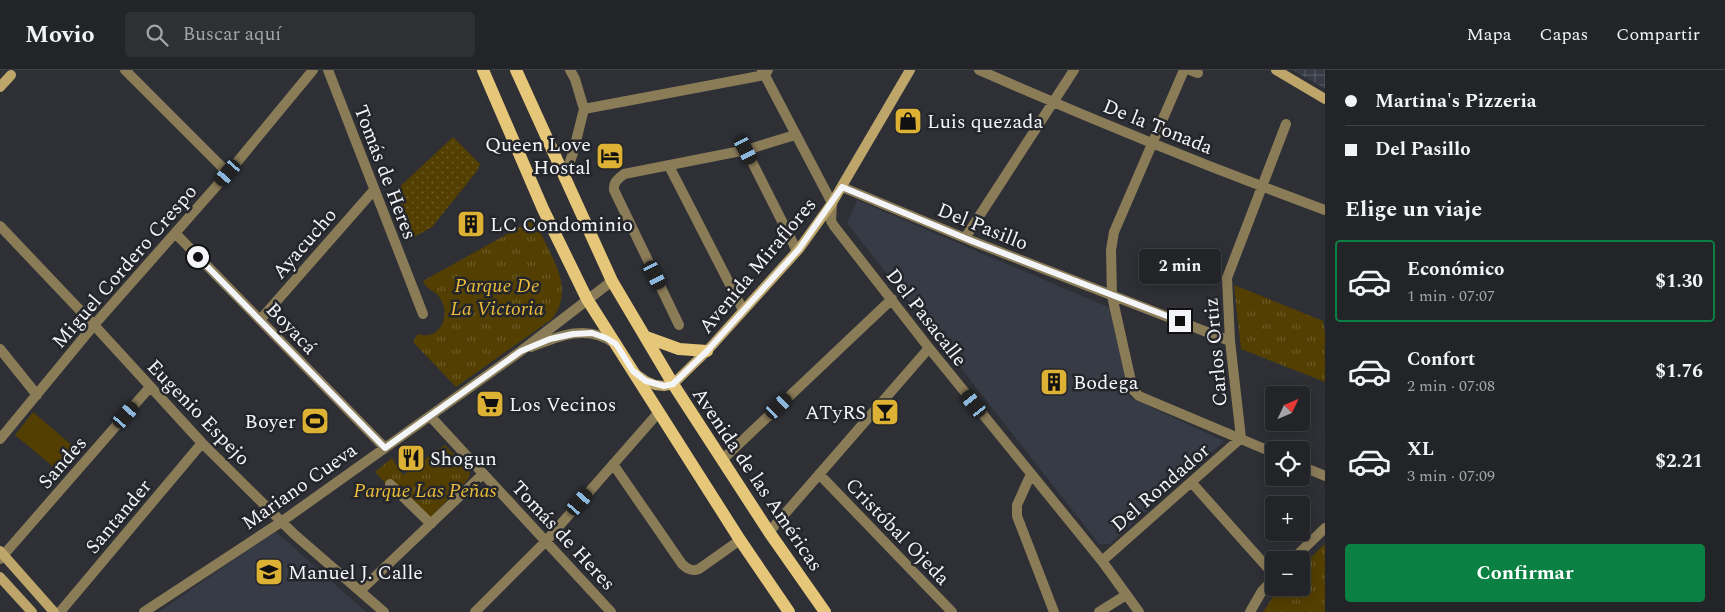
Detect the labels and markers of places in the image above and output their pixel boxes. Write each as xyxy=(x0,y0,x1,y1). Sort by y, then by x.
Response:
shop icon: Luis quezada xyxy=(893,106,923,136)
place label: Luis quezada xyxy=(927,107,1043,137)
place label: Queen Love Hostal xyxy=(485,130,591,183)
hotel icon: Queen Love Hostal xyxy=(595,141,625,171)
building icon: LC Condominio xyxy=(456,209,486,239)
place label: LC Condominio xyxy=(490,210,633,240)
building icon: Bodega xyxy=(1039,367,1069,397)
place label: Bodega xyxy=(1073,368,1139,398)
supermarket icon: Los Vecinos xyxy=(475,389,505,419)
place label: Los Vecinos xyxy=(509,390,616,420)
bar icon: ATyRS xyxy=(870,397,900,427)
place label: ATyRS xyxy=(805,398,866,428)
sports icon: Boyer xyxy=(300,406,330,436)
place label: Boyer xyxy=(245,407,296,437)
restaurant icon: Shogun xyxy=(396,443,426,473)
place label: Shogun xyxy=(430,444,497,474)
school or university icon: Manuel J. Calle xyxy=(254,557,284,587)
place label: Manuel J. Calle xyxy=(288,558,423,588)

